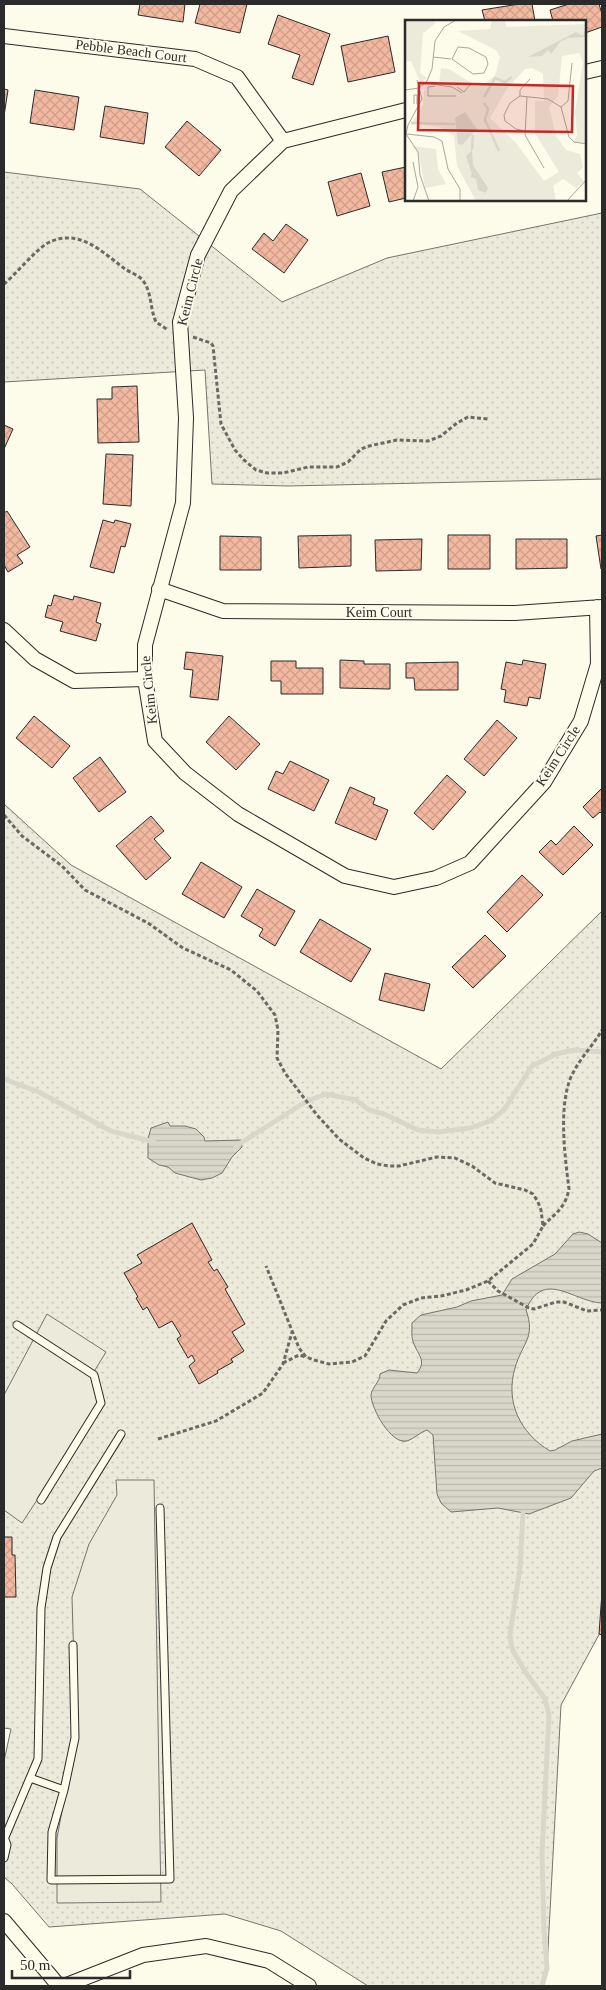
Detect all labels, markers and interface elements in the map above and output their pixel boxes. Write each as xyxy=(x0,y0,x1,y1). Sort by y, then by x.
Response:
inset map xyxy=(405,20,586,201)
street label: Pebble Beach Court xyxy=(75,37,188,65)
street label: Keim Circle xyxy=(174,257,206,327)
street label: Keim Court xyxy=(346,605,412,620)
street label: Keim Circle xyxy=(138,655,160,725)
street label: Keim Circle xyxy=(533,723,583,789)
scale bar xyxy=(12,1948,130,1980)
text: 50 m xyxy=(20,1957,51,1973)

